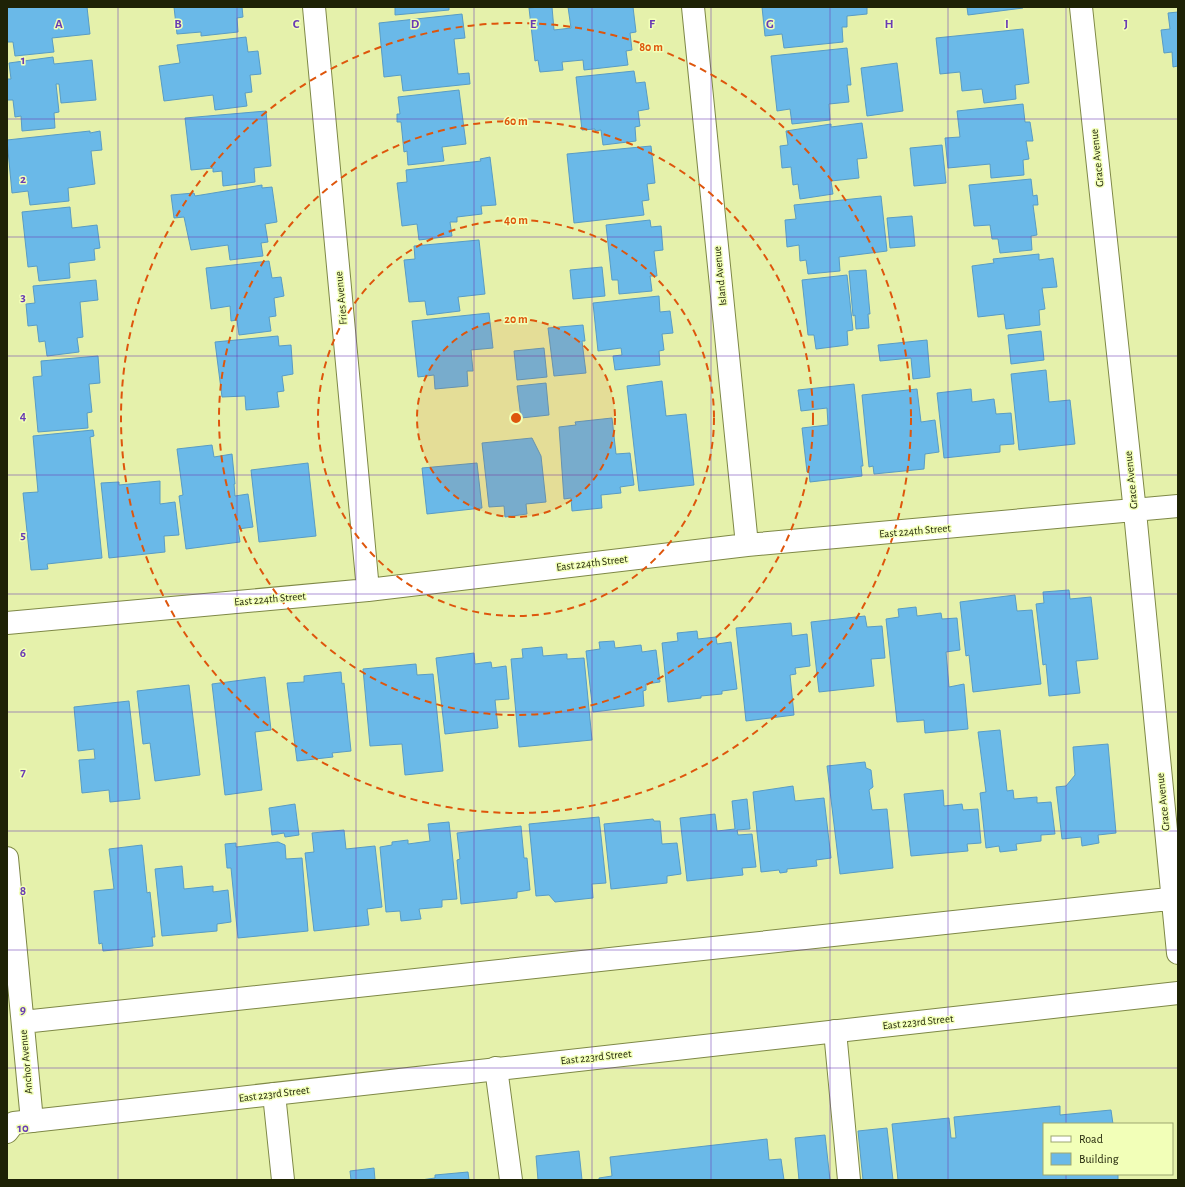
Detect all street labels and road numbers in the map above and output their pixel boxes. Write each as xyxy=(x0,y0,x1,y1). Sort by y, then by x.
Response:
street label: Grace Avenue xyxy=(1088,129,1106,187)
street label: Island Avenue xyxy=(711,246,729,306)
street label: Fries Avenue xyxy=(333,271,349,325)
street label: Grace Avenue xyxy=(1122,451,1140,509)
street label: East 224th Street xyxy=(879,522,952,540)
street label: East 224th Street xyxy=(556,553,629,573)
street label: East 224th Street xyxy=(234,590,307,608)
street label: Grace Avenue xyxy=(1154,773,1172,831)
street label: East 223rd Street xyxy=(882,1013,954,1031)
street label: Anchor Avenue xyxy=(18,1029,34,1095)
street label: East 223rd Street xyxy=(560,1048,632,1066)
street label: East 223rd Street xyxy=(238,1084,310,1104)

